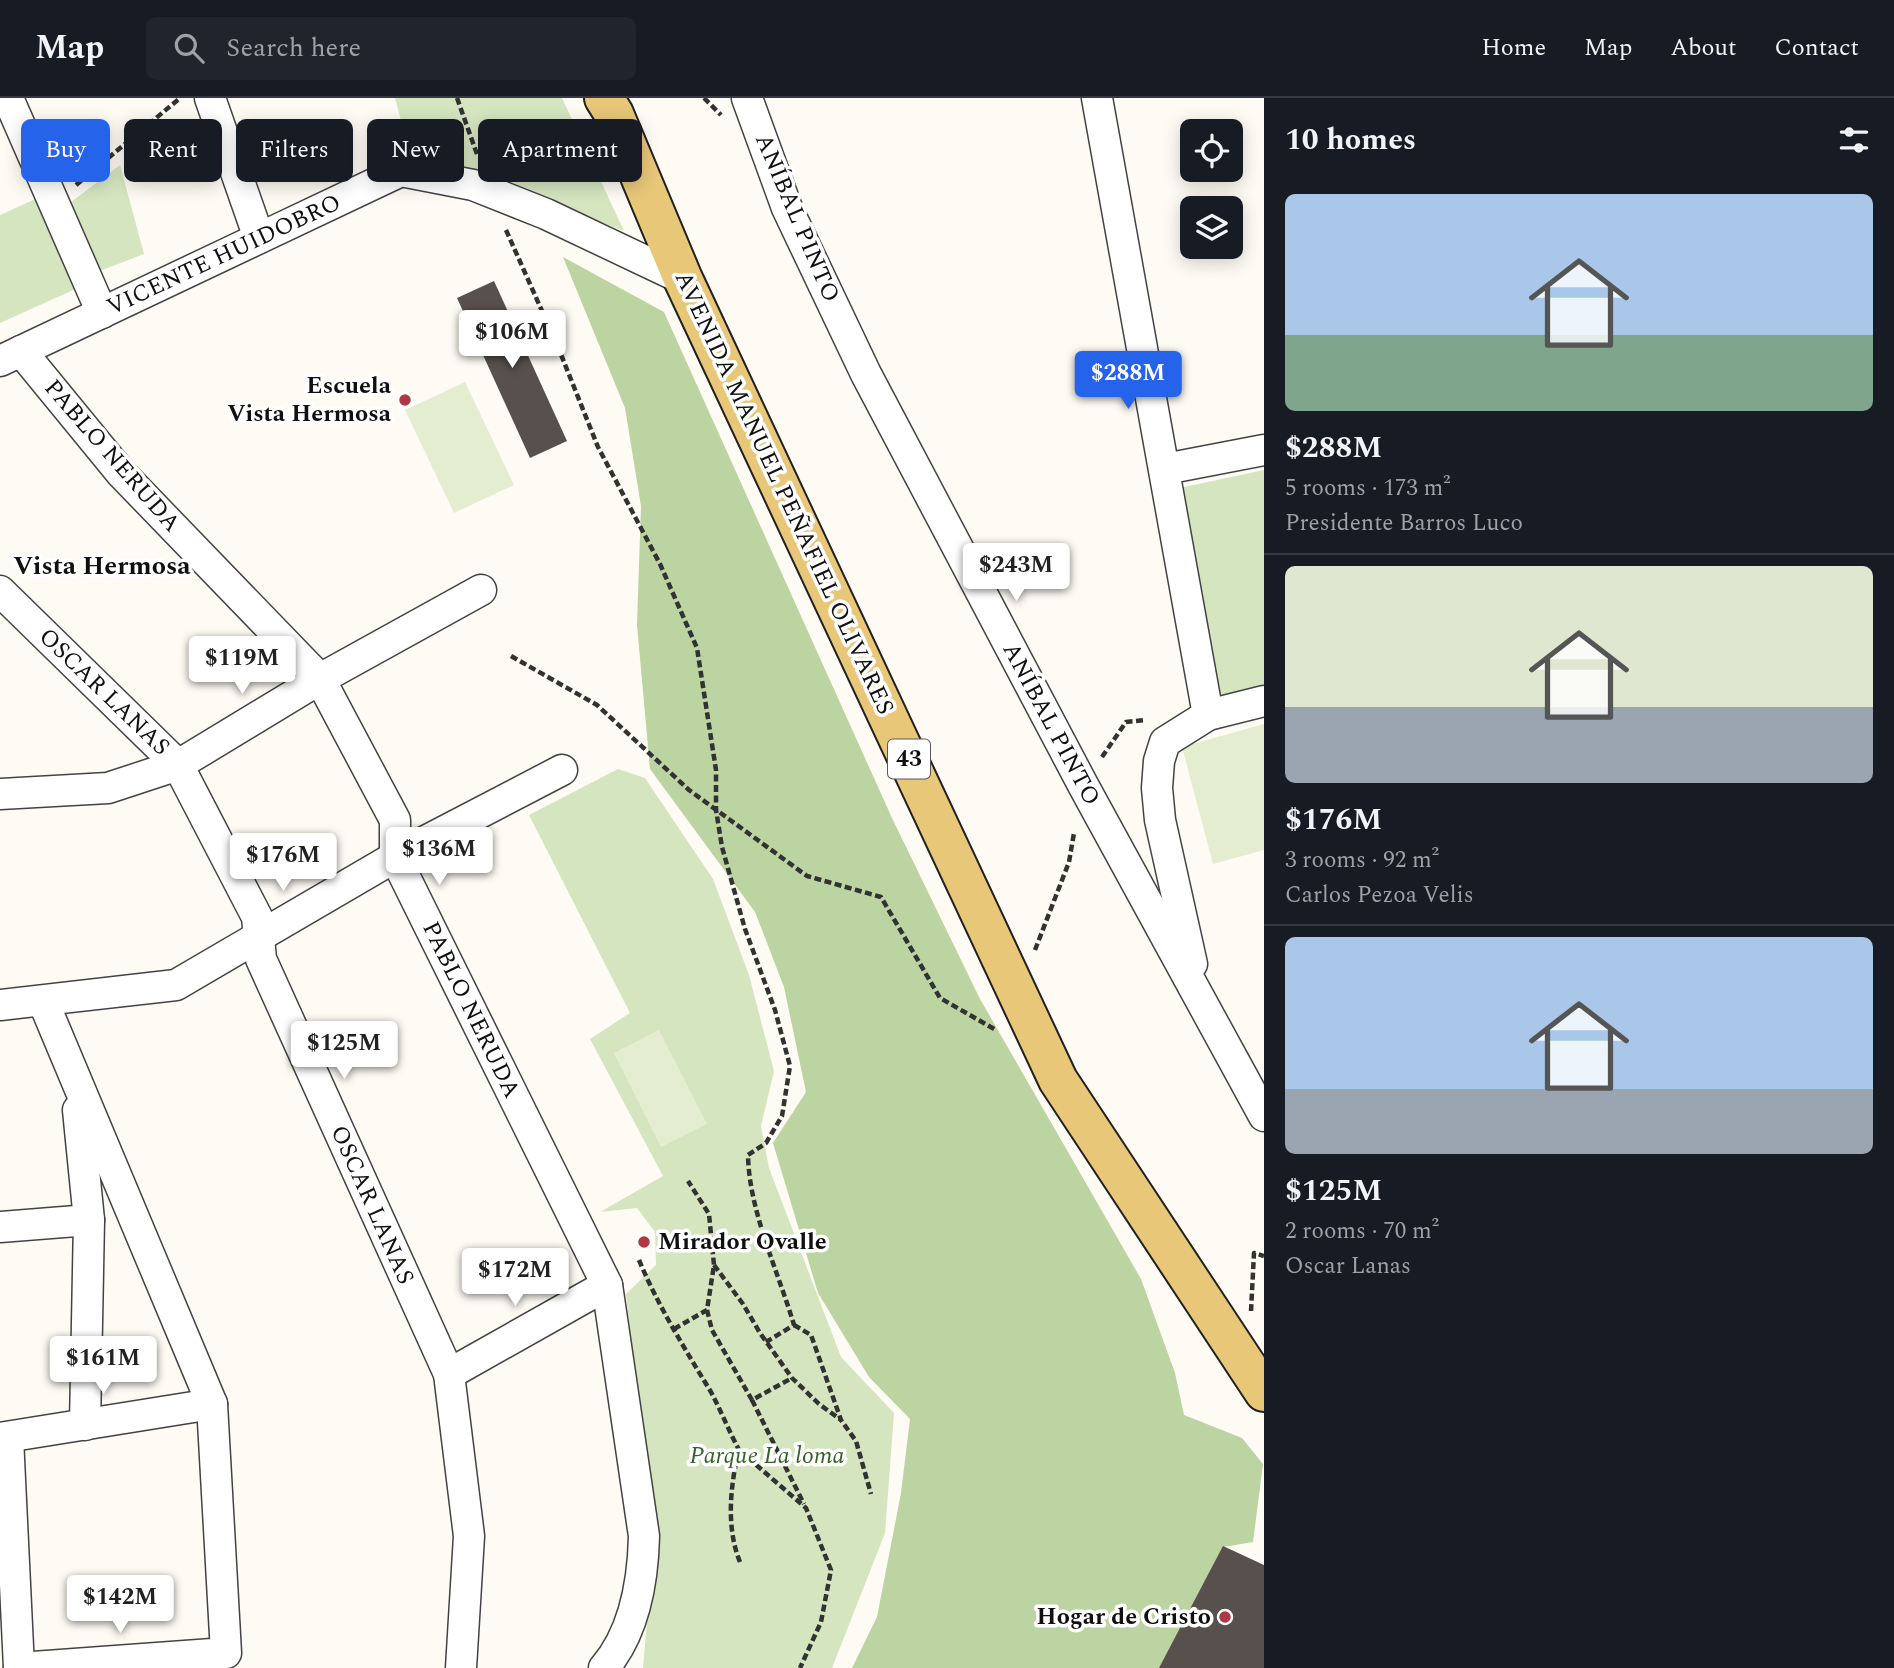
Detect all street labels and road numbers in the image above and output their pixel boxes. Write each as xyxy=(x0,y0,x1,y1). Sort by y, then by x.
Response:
street label: ANÍBAL PINTO xyxy=(745,128,849,308)
street label: VICENTE HUIDOBRO xyxy=(101,185,347,325)
street label: AVENIDA MANUEL PEÑAFIEL OLIVARES xyxy=(665,265,903,721)
street label: PABLO NERUDA xyxy=(35,371,189,541)
street label: OSCAR LANAS xyxy=(30,620,178,764)
street label: ANÍBAL PINTO xyxy=(993,636,1109,812)
road number: 43 xyxy=(888,740,930,778)
street label: PABLO NERUDA xyxy=(413,915,529,1105)
street label: OSCAR LANAS xyxy=(321,1120,423,1290)

